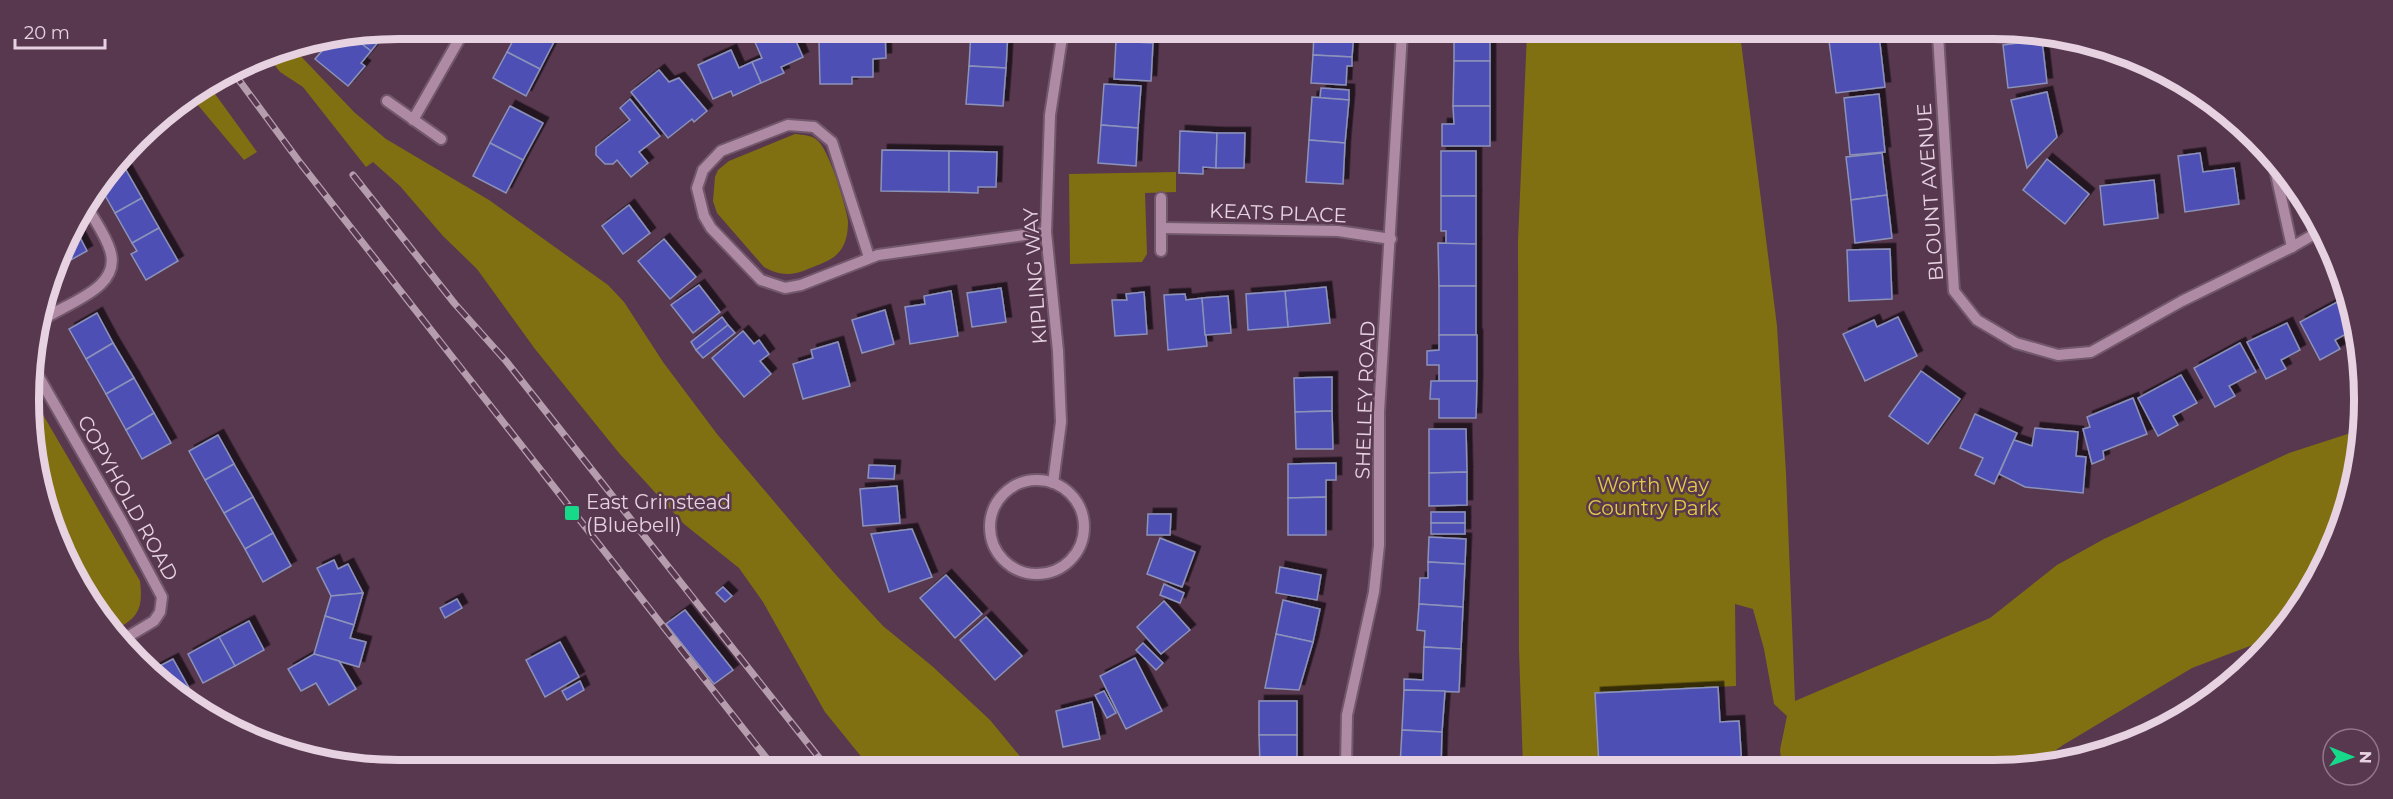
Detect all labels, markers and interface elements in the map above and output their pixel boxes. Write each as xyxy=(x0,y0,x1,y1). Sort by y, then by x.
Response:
scale bar xyxy=(15,12,105,50)
text: 20 m xyxy=(24,22,70,44)
street label: BLOUNT AVENUE xyxy=(1912,102,1948,282)
street label: KEATS PLACE xyxy=(1209,199,1347,227)
street label: KIPLING WAY xyxy=(1018,207,1052,345)
street label: SHELLEY ROAD xyxy=(1350,320,1380,480)
street label: COPYHOLD ROAD xyxy=(73,411,183,585)
park label: Worth Way Country Park xyxy=(1587,473,1719,520)
place label: East Grinstead (Bluebell) xyxy=(586,490,731,537)
marker: East Grinstead (Bluebell) xyxy=(563,504,581,522)
north arrow xyxy=(2321,727,2381,787)
text: N xyxy=(2356,751,2375,764)

